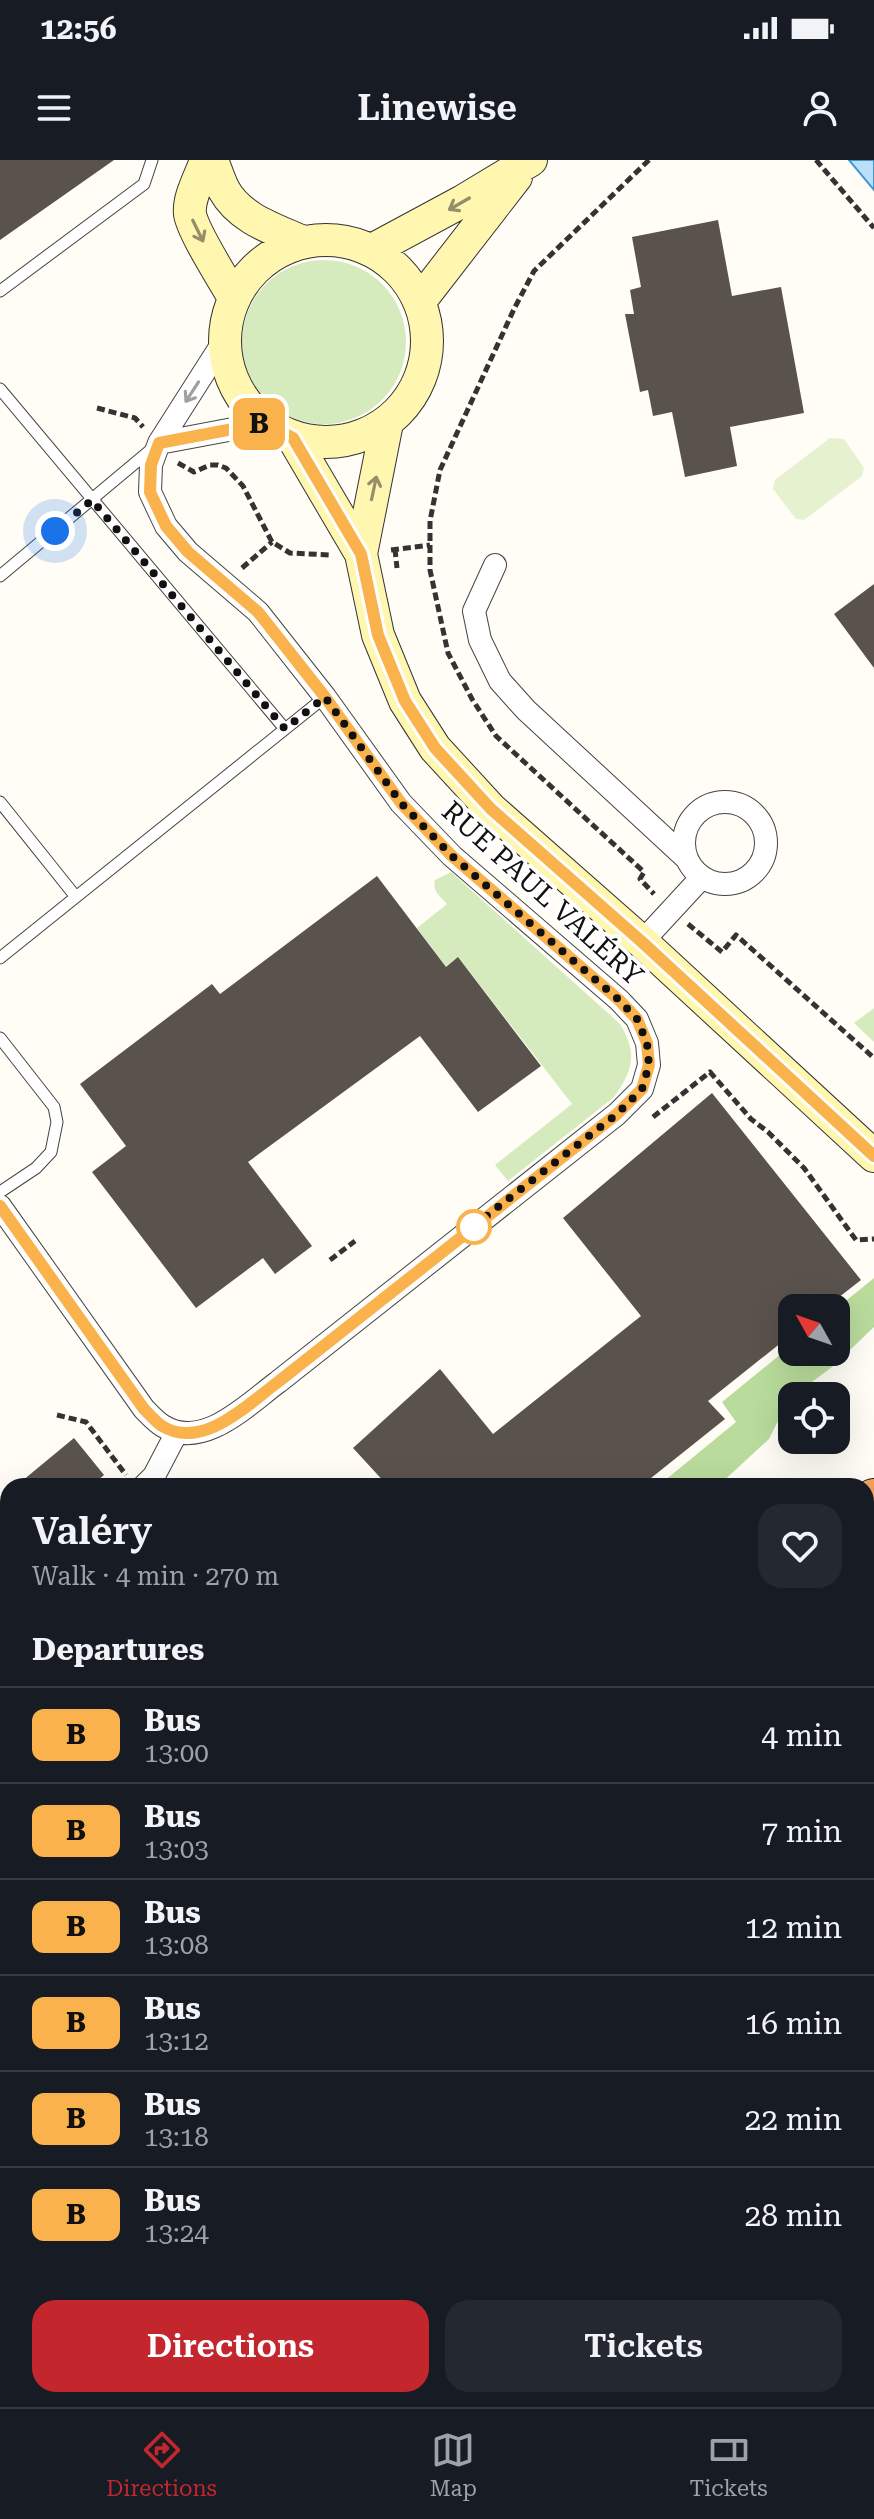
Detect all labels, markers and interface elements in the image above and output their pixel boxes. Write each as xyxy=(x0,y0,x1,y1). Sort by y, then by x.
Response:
text: 12:56 xyxy=(40,11,117,46)
icon: menu xyxy=(32,86,76,130)
icon: person xyxy=(798,86,842,130)
text: Linewise xyxy=(357,87,517,129)
one-way arrow xyxy=(448,196,471,212)
one-way arrow xyxy=(191,219,206,243)
one-way arrow xyxy=(183,381,200,403)
line badge: B xyxy=(233,398,285,450)
text: B xyxy=(249,407,269,440)
one-way arrow xyxy=(367,476,382,502)
your location xyxy=(35,511,75,551)
street label: RUE PAUL VALÉRY xyxy=(435,794,651,992)
unlabelled marker xyxy=(457,1210,491,1244)
north arrow xyxy=(778,1294,850,1366)
map controls xyxy=(778,1294,850,1454)
button: locate xyxy=(778,1382,850,1454)
button: heart xyxy=(758,1504,842,1588)
text: Valéry xyxy=(32,1509,152,1553)
text: Walk · 4 min · 270 m xyxy=(32,1561,279,1591)
text: Departures xyxy=(32,1632,204,1667)
text: Bus xyxy=(144,1703,201,1738)
text: B xyxy=(66,1718,86,1751)
text: 4 min xyxy=(761,1718,842,1753)
text: 13:00 xyxy=(144,1738,209,1768)
text: Bus xyxy=(144,1799,201,1834)
text: B xyxy=(66,1814,86,1847)
text: 7 min xyxy=(761,1814,842,1849)
text: 13:03 xyxy=(144,1834,209,1864)
text: Bus xyxy=(144,1895,201,1930)
text: B xyxy=(66,1910,86,1943)
text: 12 min xyxy=(745,1910,842,1945)
text: 13:08 xyxy=(144,1930,209,1960)
text: Bus xyxy=(144,1991,201,2026)
text: B xyxy=(66,2006,86,2039)
text: 16 min xyxy=(745,2006,842,2041)
text: 13:12 xyxy=(144,2026,209,2056)
text: Bus xyxy=(144,2087,201,2122)
text: B xyxy=(66,2102,86,2135)
text: 22 min xyxy=(745,2102,842,2137)
text: 13:18 xyxy=(144,2122,209,2152)
text: Bus xyxy=(144,2183,201,2218)
text: B xyxy=(66,2198,86,2231)
text: 28 min xyxy=(745,2198,842,2233)
text: 13:24 xyxy=(144,2218,209,2248)
button: Directions xyxy=(32,2300,429,2392)
button: Tickets xyxy=(445,2300,842,2392)
tab: Directions xyxy=(106,2428,217,2501)
tab: Map xyxy=(430,2428,477,2501)
tab: Tickets xyxy=(690,2428,768,2501)

